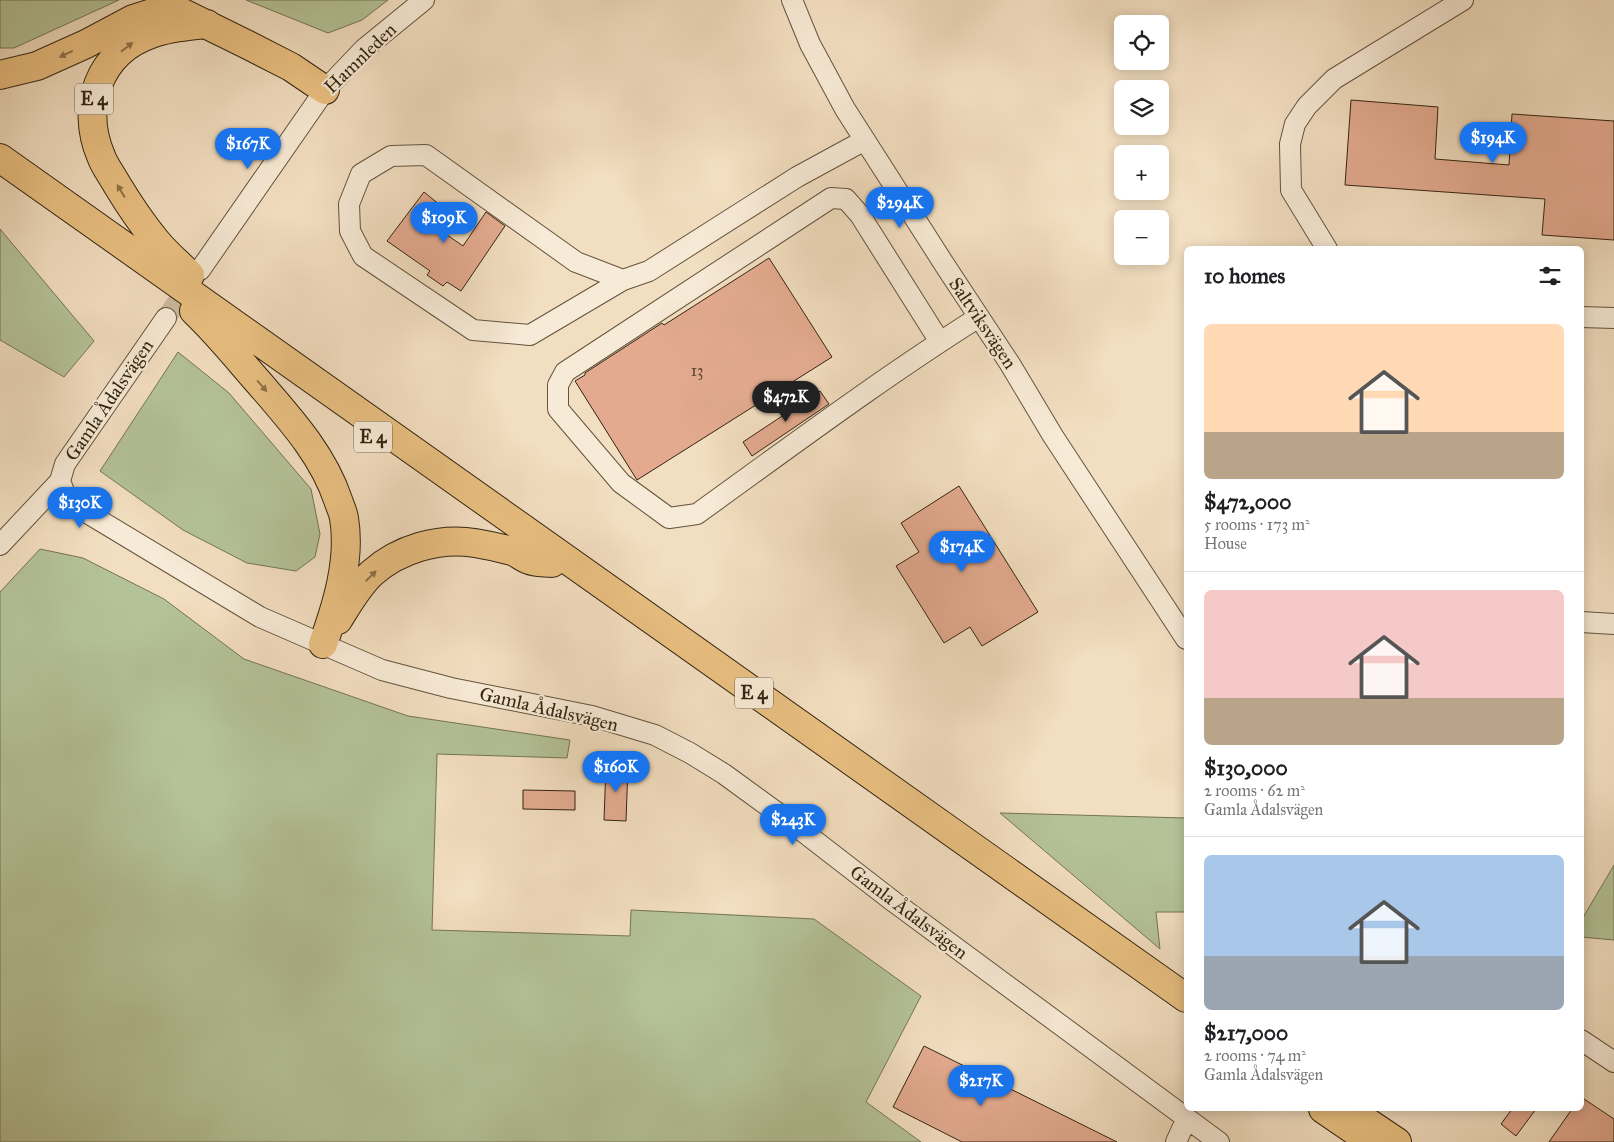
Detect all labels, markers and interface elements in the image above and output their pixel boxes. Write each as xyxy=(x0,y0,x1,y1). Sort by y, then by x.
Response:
map controls xyxy=(1114,15,1169,265)
button: locate xyxy=(1114,15,1169,70)
street label: Hamnleden xyxy=(319,18,401,98)
one-way arrow xyxy=(120,42,134,52)
one-way arrow xyxy=(59,50,73,58)
button: layers xyxy=(1114,80,1169,135)
road number: E 4 xyxy=(75,84,113,115)
pin: $194K xyxy=(1458,121,1528,164)
pin: $167K xyxy=(213,128,283,170)
text: $194K xyxy=(1471,128,1515,147)
text: $167K xyxy=(226,134,270,153)
button: + xyxy=(1114,145,1169,200)
one-way arrow xyxy=(117,184,125,199)
pin: $294K xyxy=(865,186,935,229)
text: $294K xyxy=(877,193,923,212)
pin: $109K xyxy=(409,202,479,244)
text: $109K xyxy=(421,208,467,227)
button: − xyxy=(1114,210,1169,265)
icon: filters xyxy=(1536,262,1564,290)
text: 10 homes xyxy=(1204,263,1285,289)
street label: Saltviksvägen xyxy=(943,273,1022,374)
street label: Gamla Ådalsvägen xyxy=(60,335,159,466)
icon: home xyxy=(1339,357,1429,447)
house number: 13 xyxy=(691,361,703,380)
one-way arrow xyxy=(256,380,267,393)
pin: $472K xyxy=(751,380,821,423)
text: $472K xyxy=(763,387,809,406)
road number: E 4 xyxy=(354,422,392,452)
pin: $130K xyxy=(45,486,115,529)
text: $472,000 xyxy=(1204,489,1292,515)
text: $130K xyxy=(59,493,101,512)
text: 5 rooms · 173 m² xyxy=(1204,515,1310,534)
pin: $174K xyxy=(927,530,997,573)
text: House xyxy=(1204,534,1247,553)
text: $174K xyxy=(940,537,984,556)
one-way arrow xyxy=(365,570,377,582)
icon: home xyxy=(1339,622,1429,712)
road number: E 4 xyxy=(735,678,773,708)
street label: Gamla Ådalsvägen xyxy=(477,682,621,737)
pin: $160K xyxy=(581,750,651,793)
text: $130,000 xyxy=(1204,755,1288,781)
text: $160K xyxy=(594,757,638,776)
text: 2 rooms · 62 m² xyxy=(1204,781,1305,800)
text: Gamla Ådalsvägen xyxy=(1204,800,1323,819)
pin: $243K xyxy=(758,804,828,846)
text: $243K xyxy=(771,810,815,829)
street label: Gamla Ådalsvägen xyxy=(845,860,972,965)
icon: home xyxy=(1339,887,1429,977)
text: $217,000 xyxy=(1204,1020,1288,1046)
text: 2 rooms · 74 m² xyxy=(1204,1046,1306,1065)
pin: $217K xyxy=(946,1064,1016,1107)
text: Gamla Ådalsvägen xyxy=(1204,1065,1323,1084)
text: $217K xyxy=(959,1071,1003,1090)

